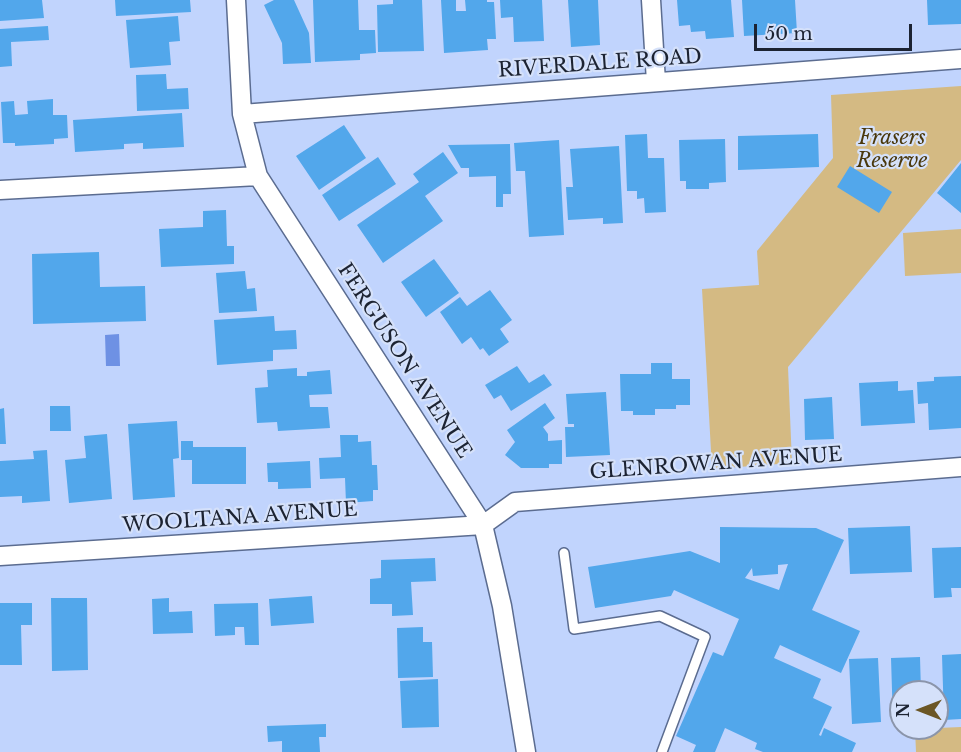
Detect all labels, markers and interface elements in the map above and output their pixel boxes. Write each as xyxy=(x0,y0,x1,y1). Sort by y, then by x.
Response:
scale bar xyxy=(757,12,914,50)
text: 50 m xyxy=(765,23,813,45)
street label: RIVERDALE ROAD xyxy=(497,45,703,83)
park label: Frasers Reserve xyxy=(857,126,927,173)
street label: FERGUSON AVENUE xyxy=(332,259,476,463)
street label: GLENROWAN AVENUE xyxy=(589,443,843,485)
street label: WOOLTANA AVENUE xyxy=(122,498,358,538)
north arrow xyxy=(889,680,949,740)
text: N xyxy=(893,702,913,718)

